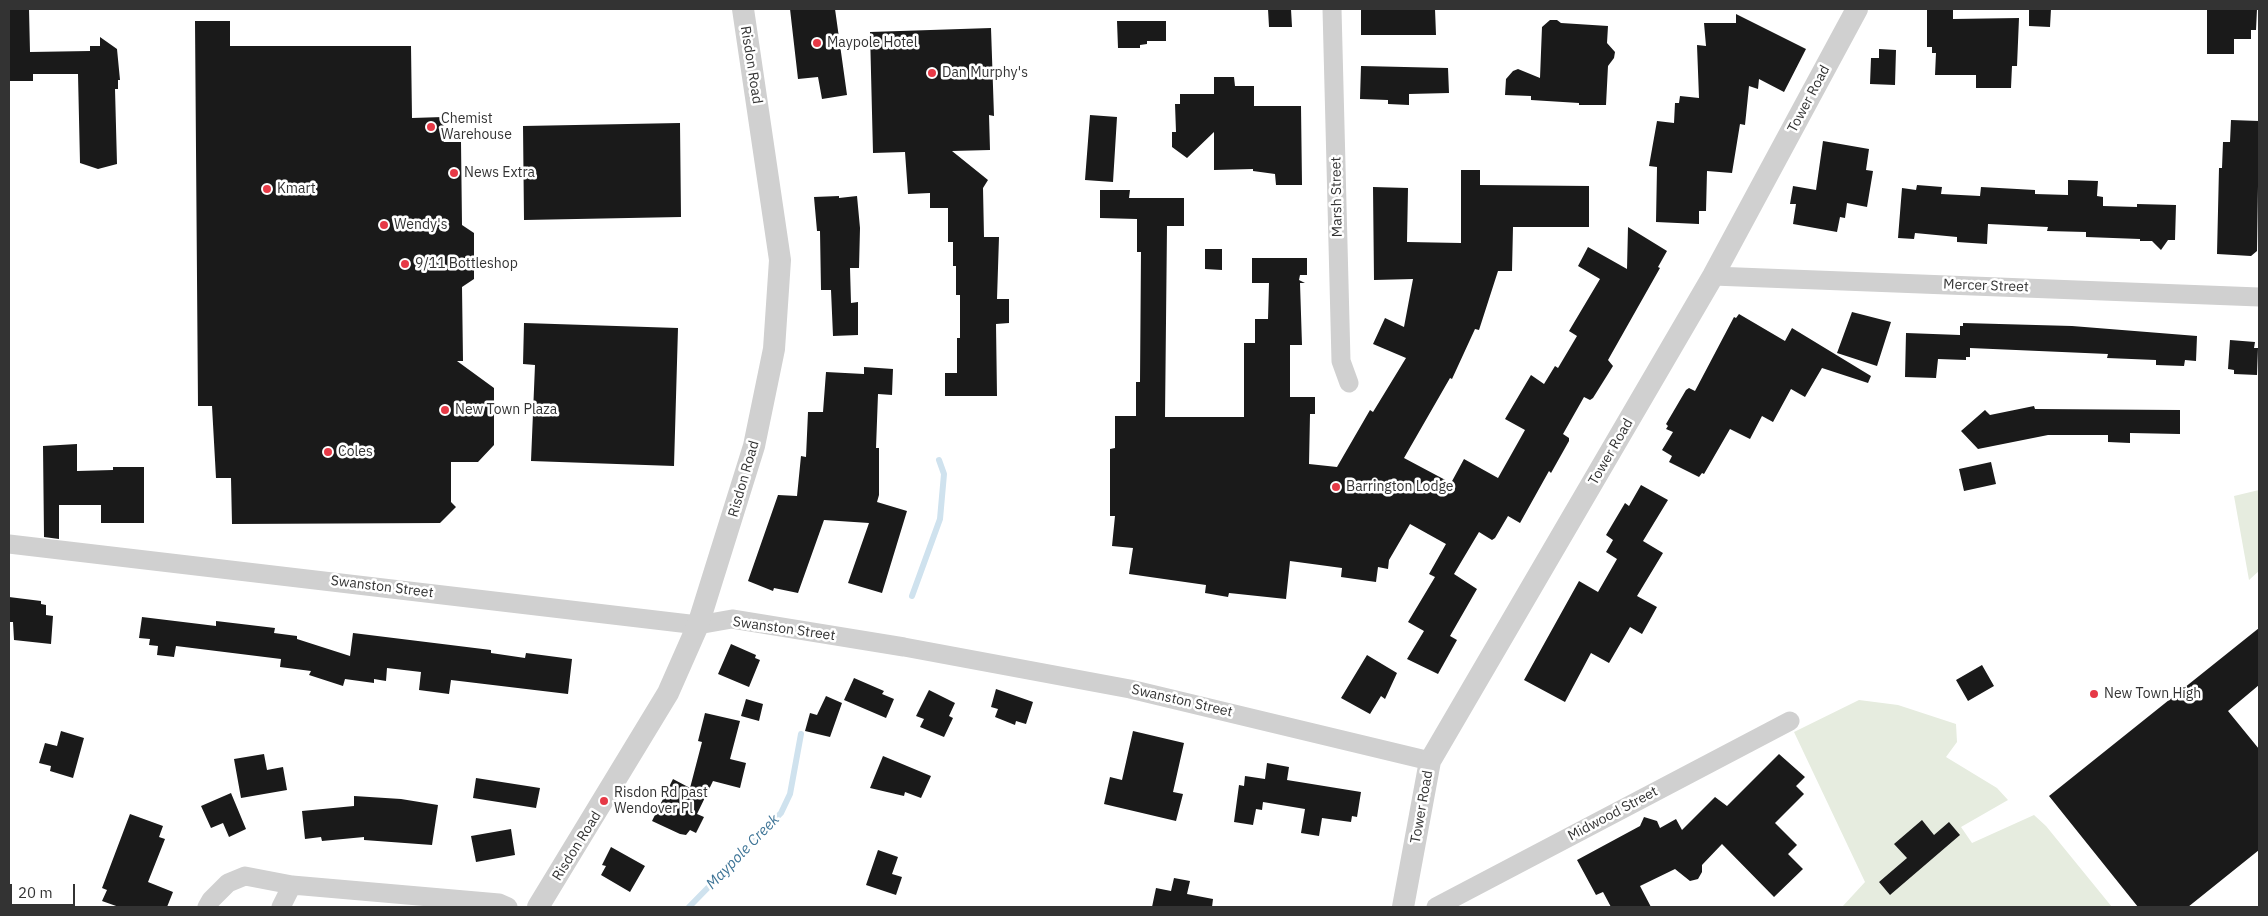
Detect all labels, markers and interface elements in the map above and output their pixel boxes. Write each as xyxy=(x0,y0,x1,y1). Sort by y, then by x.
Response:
street label: Risdon Road xyxy=(737,25,765,105)
place label: Maypole Hotel xyxy=(827,35,918,51)
marker: Maypole Hotel xyxy=(811,37,823,49)
street label: Tower Road xyxy=(1784,62,1834,136)
place label: Dan Murphy's xyxy=(942,65,1028,81)
marker: Dan Murphy's xyxy=(926,67,938,79)
place label: Chemist Warehouse xyxy=(441,111,512,144)
marker: Chemist Warehouse xyxy=(425,121,437,133)
street label: Marsh Street xyxy=(1328,157,1346,237)
place label: News Extra xyxy=(464,165,535,181)
marker: News Extra xyxy=(448,167,460,179)
place label: Kmart xyxy=(277,181,316,197)
marker: Kmart xyxy=(261,183,273,195)
place label: Wendy's xyxy=(394,217,447,233)
marker: Wendy's xyxy=(378,219,390,231)
place label: 9/11 Bottleshop xyxy=(415,256,518,272)
marker: 9/11 Bottleshop xyxy=(399,258,411,270)
street label: Mercer Street xyxy=(1943,276,2029,296)
place label: New Town Plaza xyxy=(455,402,557,418)
marker: New Town Plaza xyxy=(439,404,451,416)
street label: Tower Road xyxy=(1585,416,1637,488)
street label: Risdon Road xyxy=(725,439,763,519)
place label: Coles xyxy=(338,444,373,460)
marker: Coles xyxy=(322,446,334,458)
place label: Barrington Lodge xyxy=(1346,479,1454,495)
marker: Barrington Lodge xyxy=(1330,481,1342,493)
street label: Swanston Street xyxy=(330,572,434,602)
street label: Swanston Street xyxy=(732,613,836,645)
street label: Swanston Street xyxy=(1130,681,1234,721)
place label: New Town High xyxy=(2104,686,2201,702)
marker: New Town High xyxy=(2088,688,2100,700)
street label: Tower Road xyxy=(1407,769,1437,845)
street label: Midwood Street xyxy=(1565,783,1661,845)
place label: Risdon Rd past Wendover Pl xyxy=(614,785,708,818)
marker: Risdon Rd past Wendover Pl xyxy=(598,795,610,807)
street label: Risdon Road xyxy=(549,808,605,884)
water label: Maypole Creek xyxy=(703,811,783,893)
scale bar xyxy=(12,874,78,906)
text: 20 m xyxy=(18,883,53,902)

